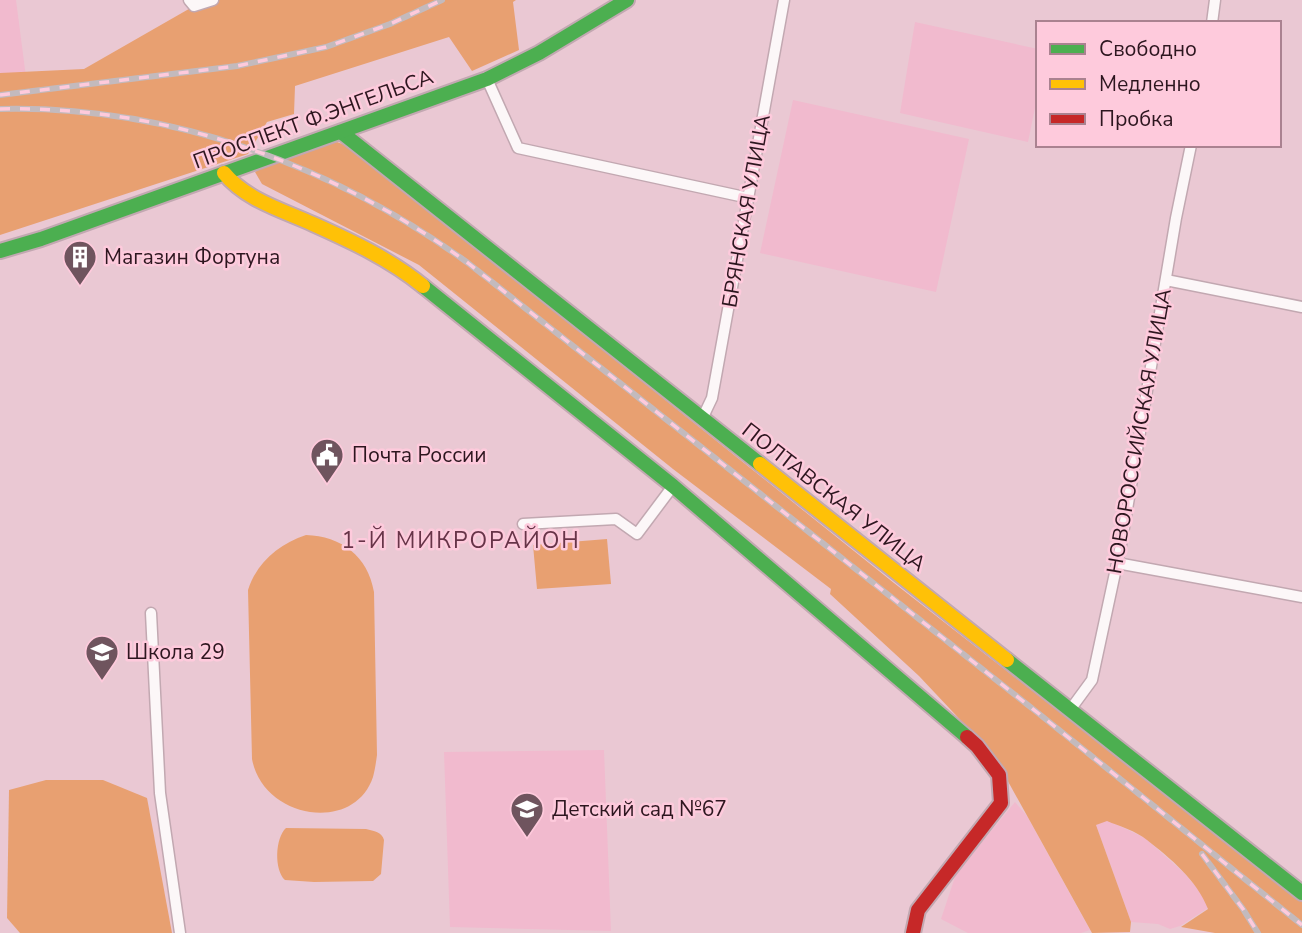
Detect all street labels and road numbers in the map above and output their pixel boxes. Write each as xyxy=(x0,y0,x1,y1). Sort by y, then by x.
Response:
street label: ПРОСПЕКТ Ф.ЭНГЕЛЬСА xyxy=(189,62,437,176)
street label: БРЯНСКАЯ УЛИЦА xyxy=(715,112,777,310)
street label: НОВОРОССИЙСКАЯ УЛИЦА xyxy=(1100,286,1178,576)
street label: ПОЛТАВСКАЯ УЛИЦА xyxy=(736,416,932,578)

